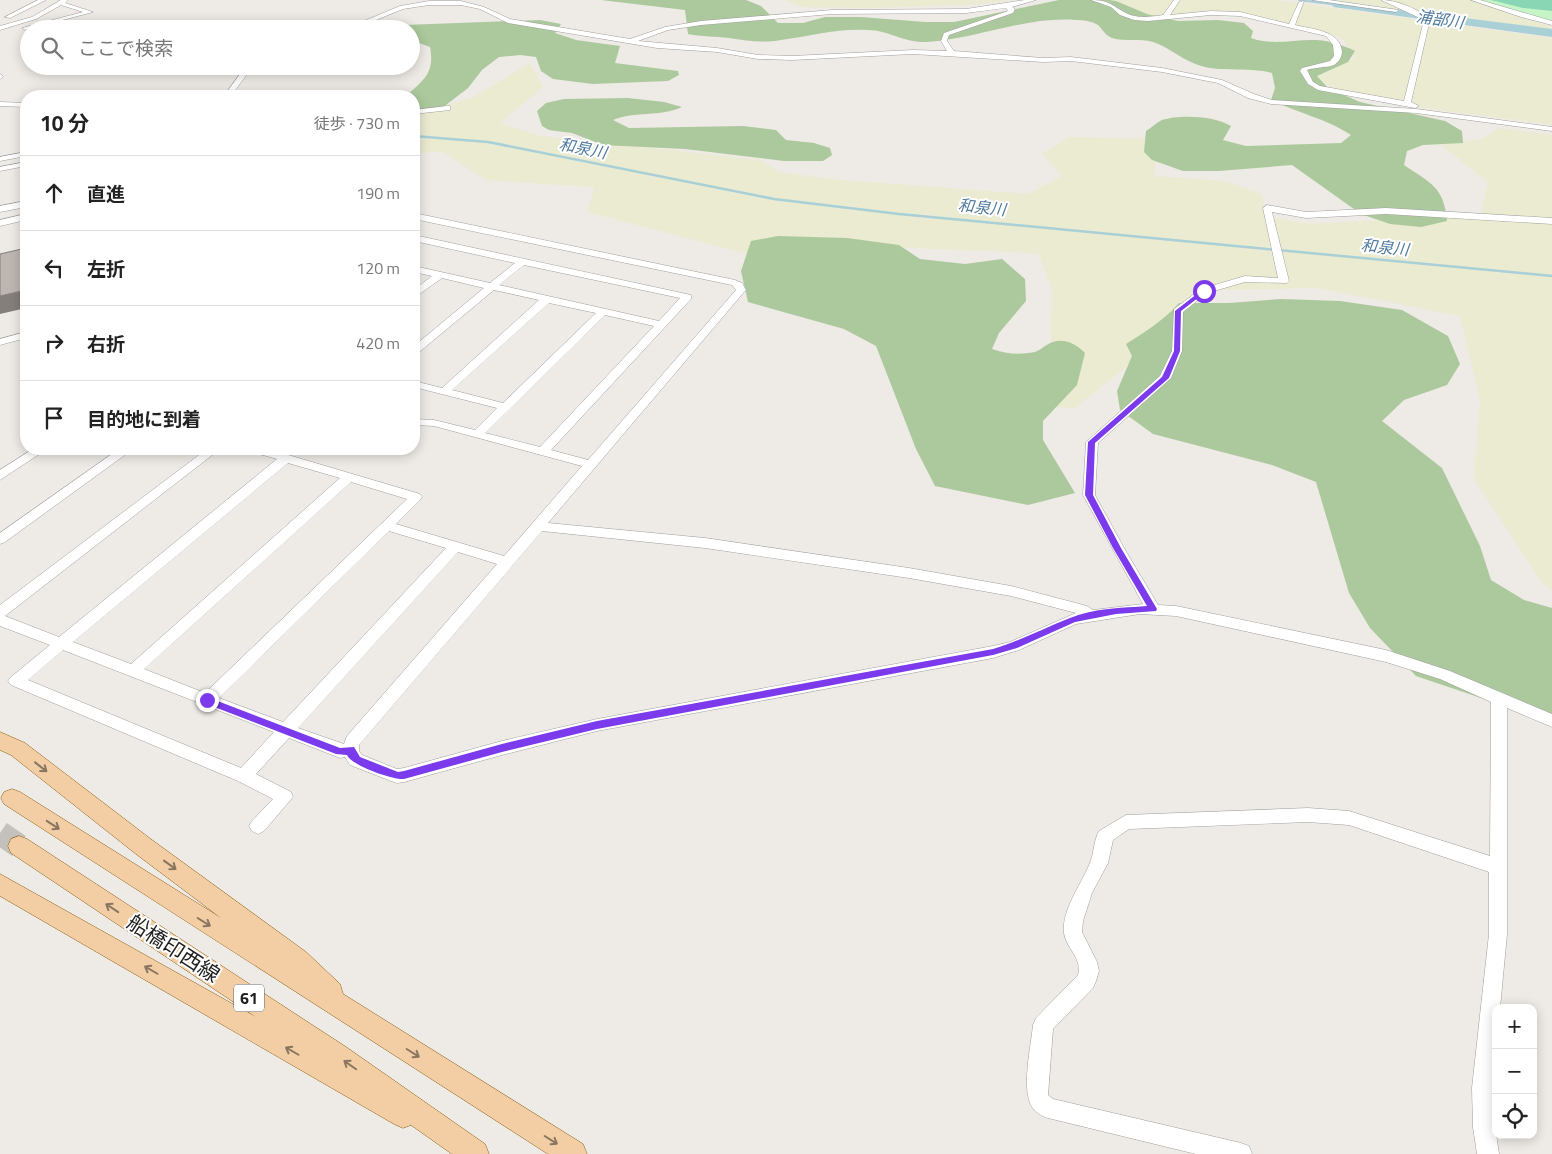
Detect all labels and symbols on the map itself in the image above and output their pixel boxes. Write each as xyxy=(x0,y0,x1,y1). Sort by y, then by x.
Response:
water label: 浦部川 xyxy=(1415,4,1467,35)
water label: 和泉川 xyxy=(557,132,611,165)
water label: 和泉川 xyxy=(957,193,1009,222)
water label: 和泉川 xyxy=(1360,233,1412,262)
route start xyxy=(1193,280,1216,303)
route end xyxy=(196,689,219,712)
one-way arrow xyxy=(34,762,48,772)
one-way arrow xyxy=(45,820,59,830)
one-way arrow xyxy=(163,860,176,871)
one-way arrow xyxy=(105,903,119,913)
street label: 船橋印西線 xyxy=(121,906,227,990)
one-way arrow xyxy=(197,917,211,927)
one-way arrow xyxy=(145,965,159,975)
road number: 61 xyxy=(234,984,264,1011)
one-way arrow xyxy=(286,1046,300,1056)
one-way arrow xyxy=(406,1049,420,1059)
one-way arrow xyxy=(343,1060,357,1070)
one-way arrow xyxy=(543,1135,557,1145)

